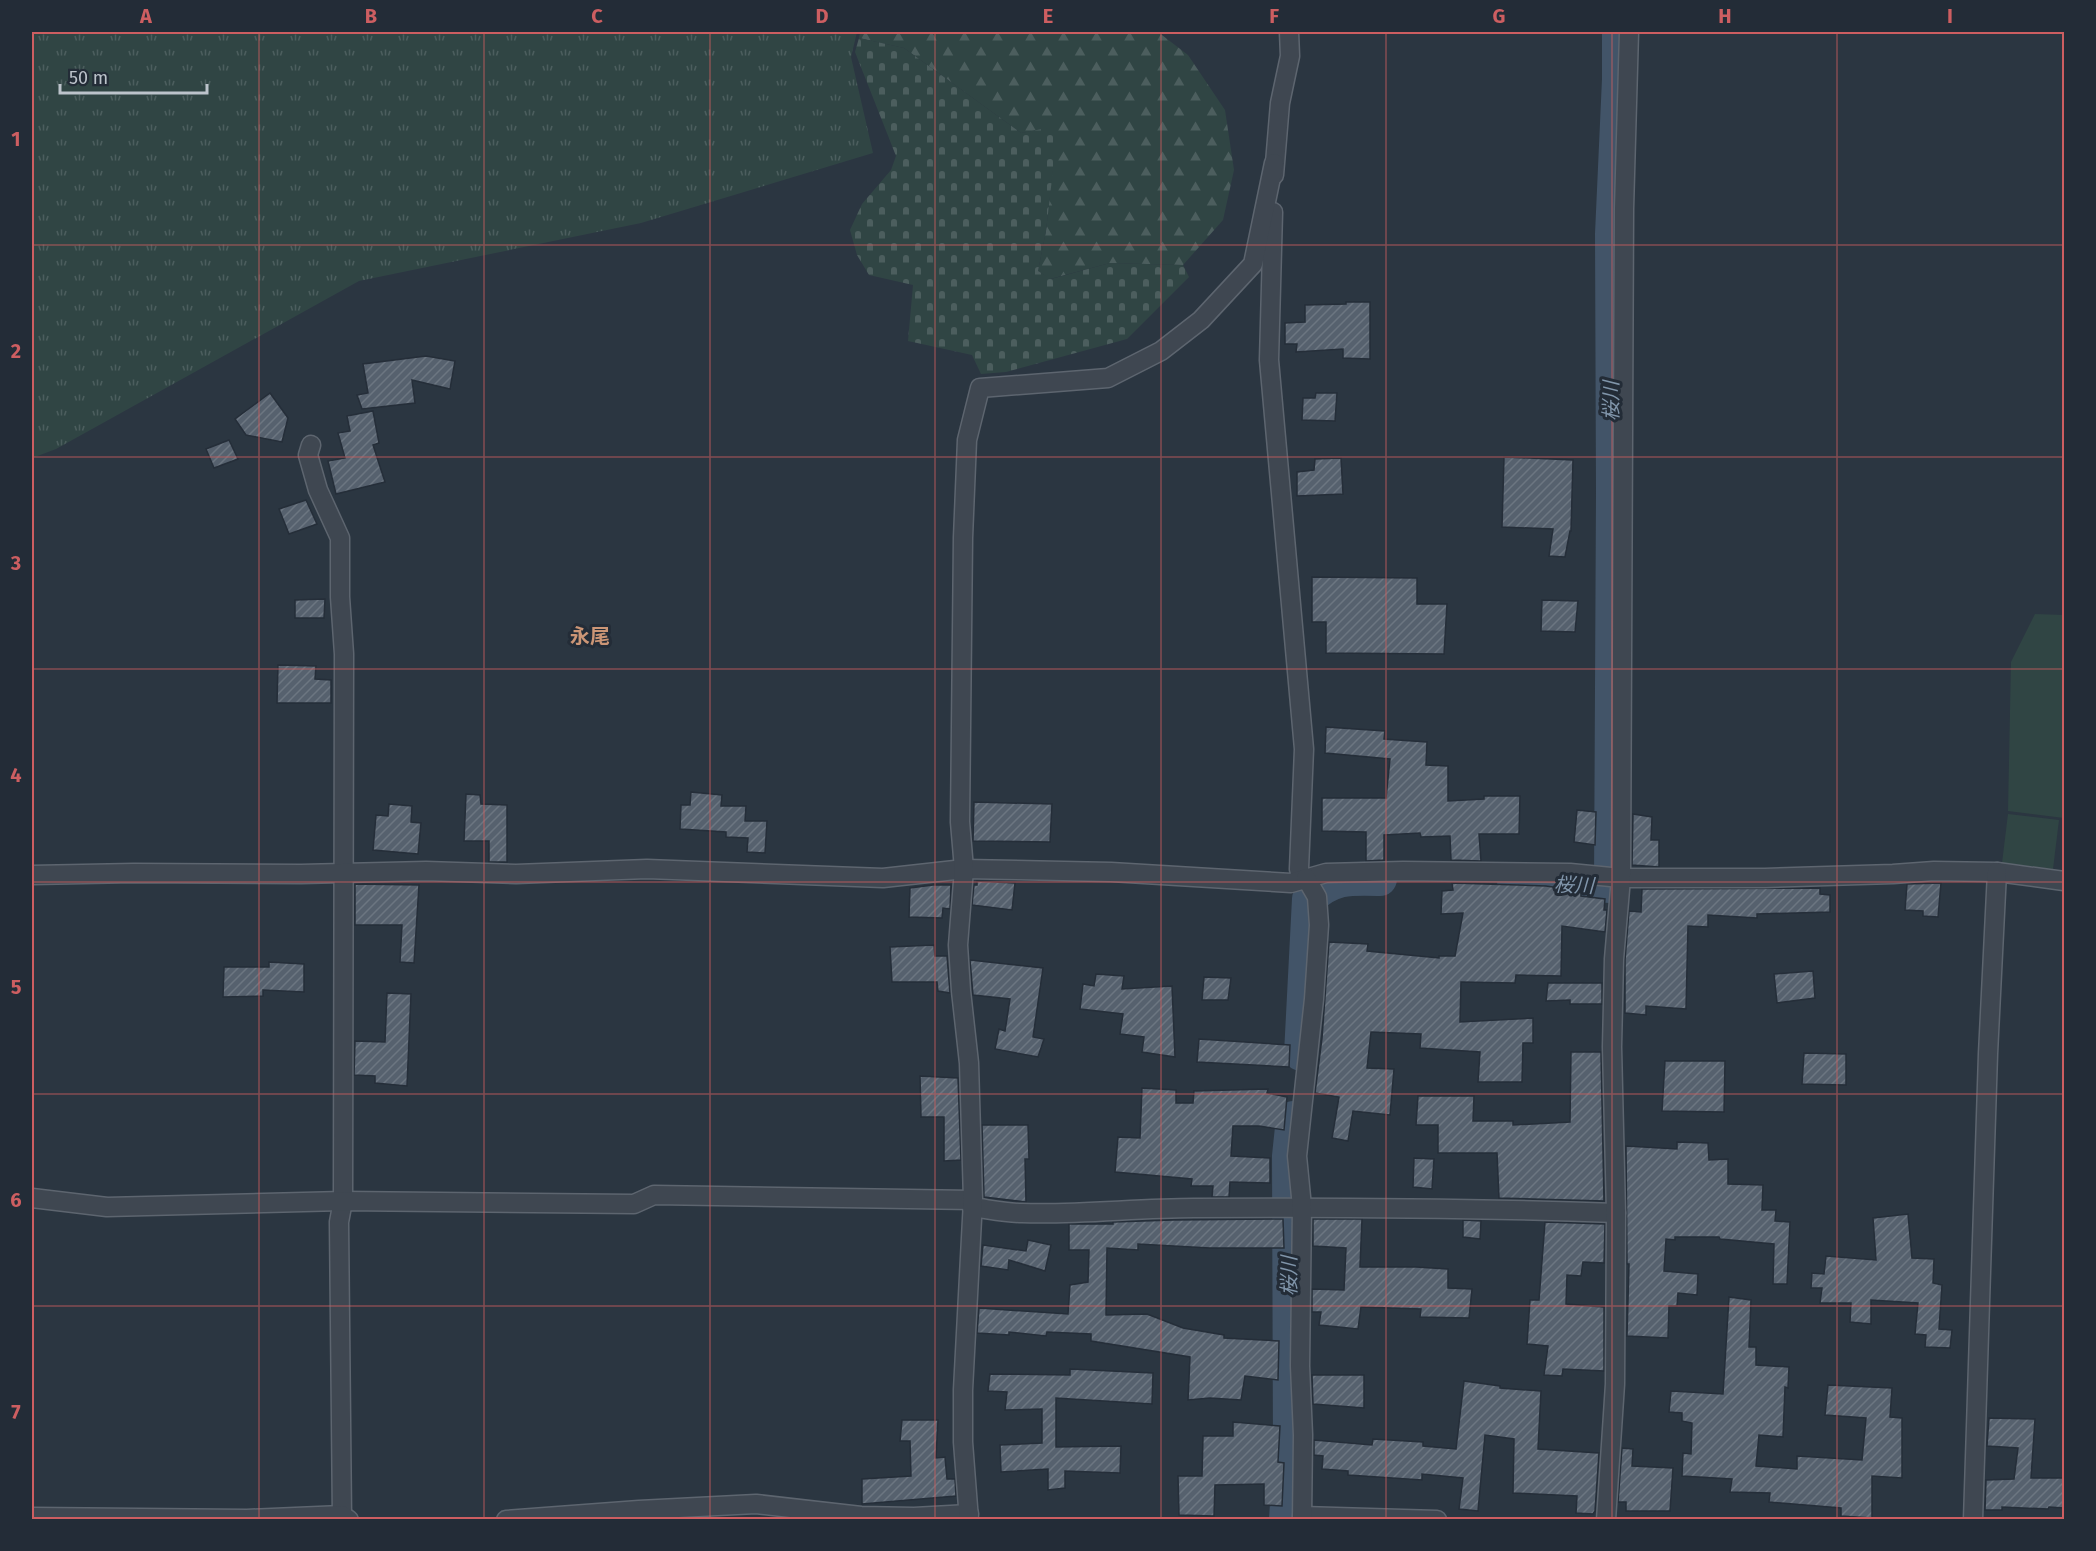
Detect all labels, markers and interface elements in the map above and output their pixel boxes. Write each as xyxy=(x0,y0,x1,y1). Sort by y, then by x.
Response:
text: A xyxy=(139,4,153,28)
text: B xyxy=(365,4,377,28)
text: C xyxy=(591,4,603,28)
text: D xyxy=(815,4,829,28)
text: E xyxy=(1043,4,1053,28)
text: F xyxy=(1269,4,1279,28)
text: G xyxy=(1493,4,1505,28)
text: H xyxy=(1718,4,1732,28)
text: I xyxy=(1947,4,1953,28)
scale bar xyxy=(60,57,207,95)
text: 50 m xyxy=(69,67,108,89)
text: 1 xyxy=(11,127,21,151)
text: 2 xyxy=(11,339,21,363)
water label: 桜川 xyxy=(1599,379,1623,421)
text: 3 xyxy=(10,551,21,575)
district label: 永尾 xyxy=(570,624,610,648)
text: 4 xyxy=(10,763,22,787)
water label: 桜川 xyxy=(1554,872,1596,898)
text: 5 xyxy=(11,975,22,999)
text: 6 xyxy=(10,1188,22,1212)
water label: 桜川 xyxy=(1277,1254,1301,1296)
text: 7 xyxy=(11,1400,21,1424)

